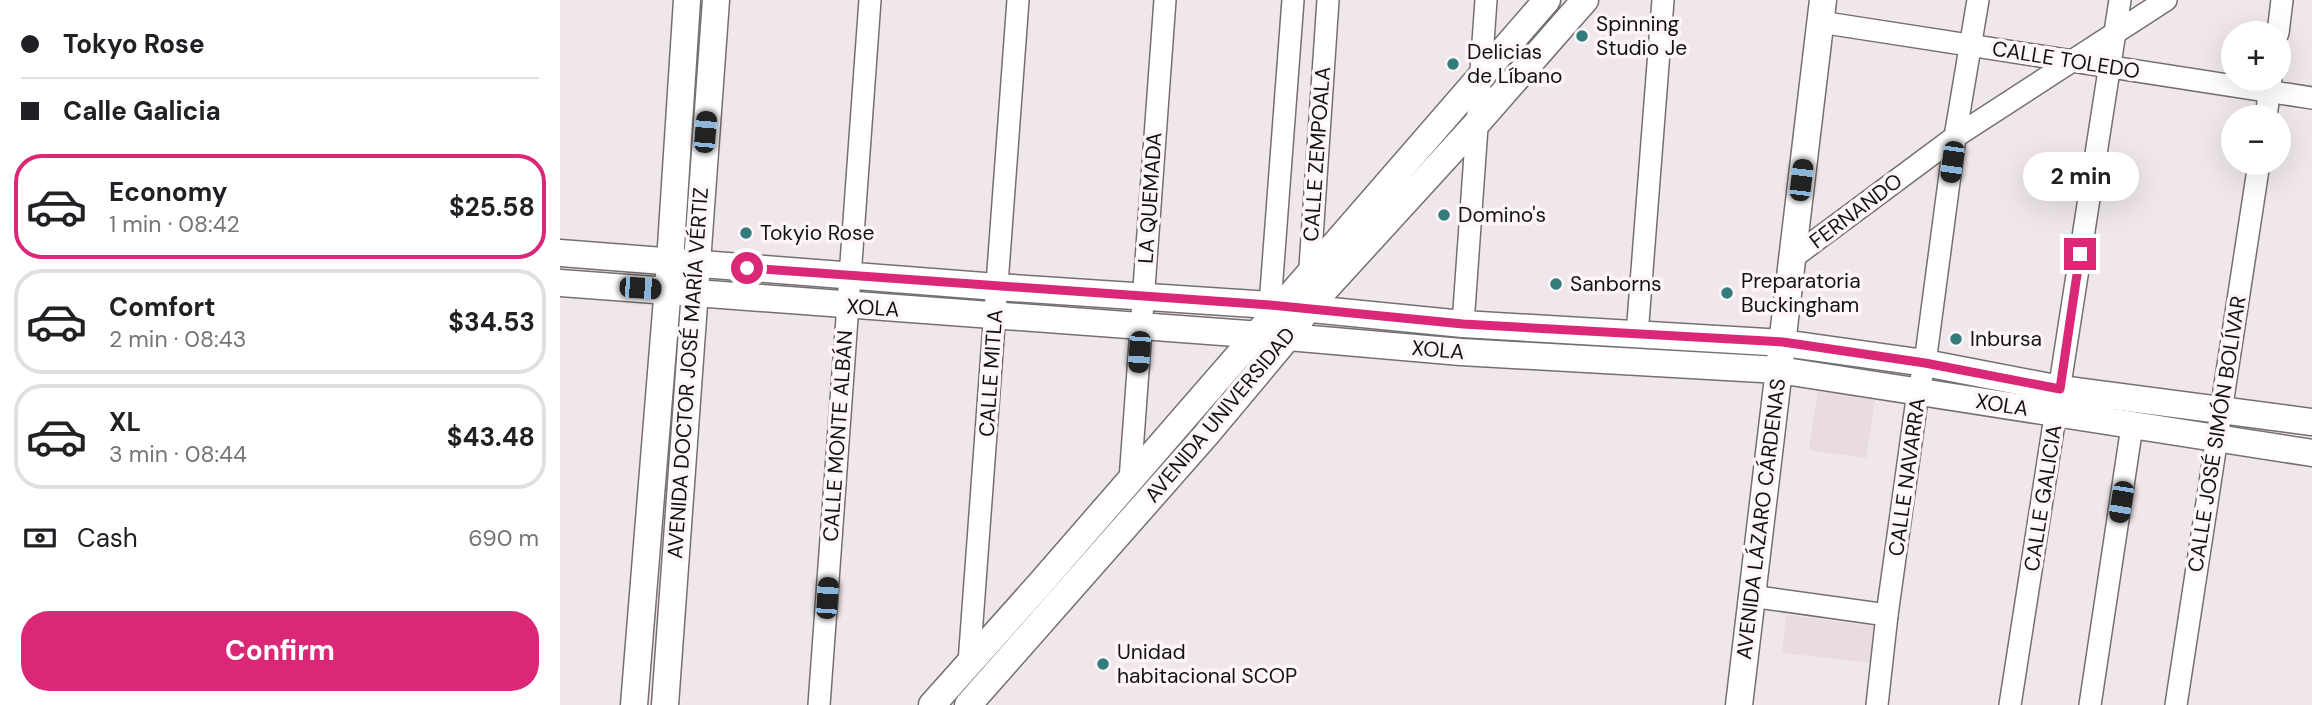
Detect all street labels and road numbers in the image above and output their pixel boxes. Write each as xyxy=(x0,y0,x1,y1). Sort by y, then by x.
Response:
street label: CALLE TOLEDO xyxy=(1990,35,2142,85)
street label: CALLE ZEMPOALA xyxy=(1297,65,1337,242)
street label: LA QUEMADA xyxy=(1131,131,1169,265)
street label: FERNANDO xyxy=(1804,167,1908,255)
street label: AVENIDA DOCTOR JOSÉ MARÍA VÉRTIZ xyxy=(661,186,715,560)
street label: XOLA xyxy=(846,292,900,324)
street label: CALLE JOSÉ SIMÓN BOLÍVAR xyxy=(2181,294,2253,574)
street label: CALLE MITLA xyxy=(973,308,1009,438)
street label: AVENIDA UNIVERSIDAD xyxy=(1138,321,1302,509)
street label: CALLE MONTE ALBÁN xyxy=(817,329,859,543)
street label: XOLA xyxy=(1410,334,1466,366)
street label: AVENIDA LÁZARO CÁRDENAS xyxy=(1730,377,1792,661)
street label: XOLA xyxy=(1974,387,2030,423)
street label: CALLE NAVARRA xyxy=(1882,396,1932,558)
street label: CALLE GALICIA xyxy=(2018,423,2068,573)

